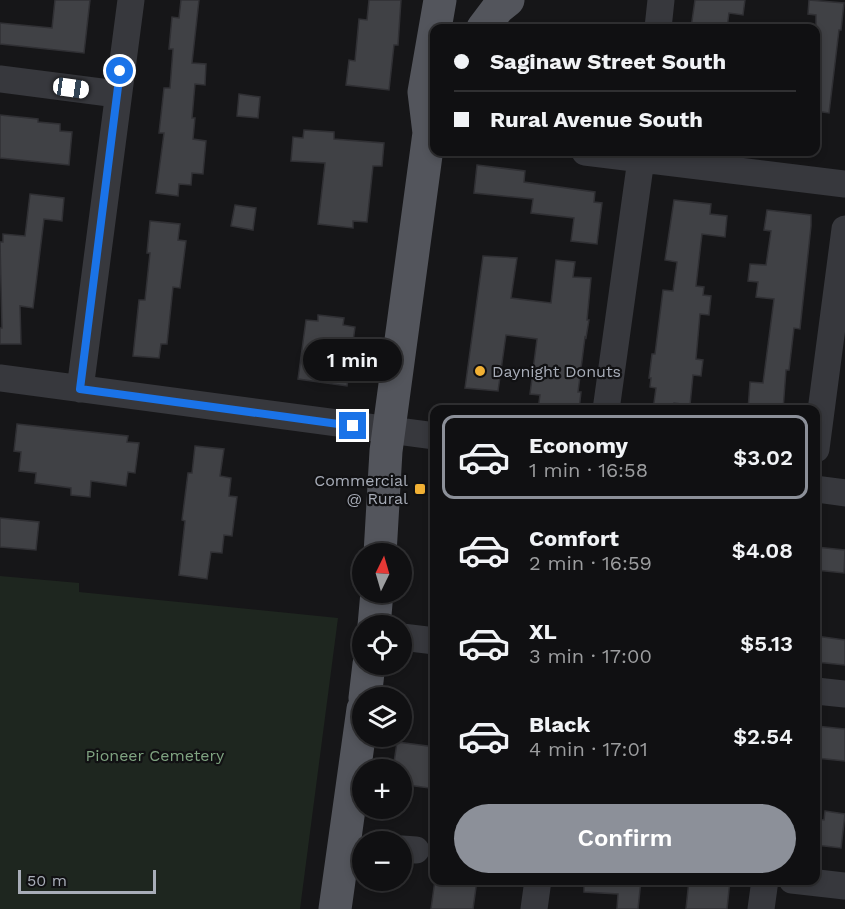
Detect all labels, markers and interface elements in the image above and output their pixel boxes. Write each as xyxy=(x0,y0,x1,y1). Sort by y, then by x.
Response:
text: Saginaw Street South xyxy=(490,49,726,74)
route start xyxy=(106,57,133,84)
car xyxy=(52,77,90,99)
text: Rural Avenue South xyxy=(490,107,703,132)
callout: 1 min xyxy=(304,339,403,381)
text: 1 min xyxy=(327,348,378,372)
place label: Daynight Donuts xyxy=(492,362,621,381)
marker: Daynight Donuts xyxy=(473,364,487,378)
route end xyxy=(339,412,366,439)
icon: car xyxy=(457,430,511,484)
text: Economy xyxy=(529,433,628,458)
text: $3.02 xyxy=(733,445,793,470)
text: 1 min · 16:58 xyxy=(529,458,648,482)
place label: Commercial @ Rural xyxy=(314,471,408,508)
marker: Commercial @ Rural xyxy=(413,482,427,496)
icon: car xyxy=(457,523,511,577)
text: Comfort xyxy=(529,526,619,551)
text: $4.08 xyxy=(732,538,793,563)
north arrow xyxy=(352,543,412,603)
map controls xyxy=(352,543,412,891)
text: 2 min · 16:59 xyxy=(529,551,652,575)
button: locate xyxy=(352,615,412,675)
icon: car xyxy=(457,616,511,670)
text: XL xyxy=(529,619,557,644)
text: $5.13 xyxy=(740,631,793,656)
text: 3 min · 17:00 xyxy=(529,644,652,668)
button: layers xyxy=(352,687,412,747)
icon: car xyxy=(457,709,511,763)
text: Black xyxy=(529,712,590,737)
text: $2.54 xyxy=(733,724,793,749)
text: 4 min · 17:01 xyxy=(529,737,648,761)
park label: Pioneer Cemetery xyxy=(86,746,225,765)
button: + xyxy=(352,759,412,819)
button: Confirm xyxy=(454,804,796,873)
button: − xyxy=(352,831,412,891)
scale bar xyxy=(18,867,156,894)
text: 50 m xyxy=(27,871,67,890)

